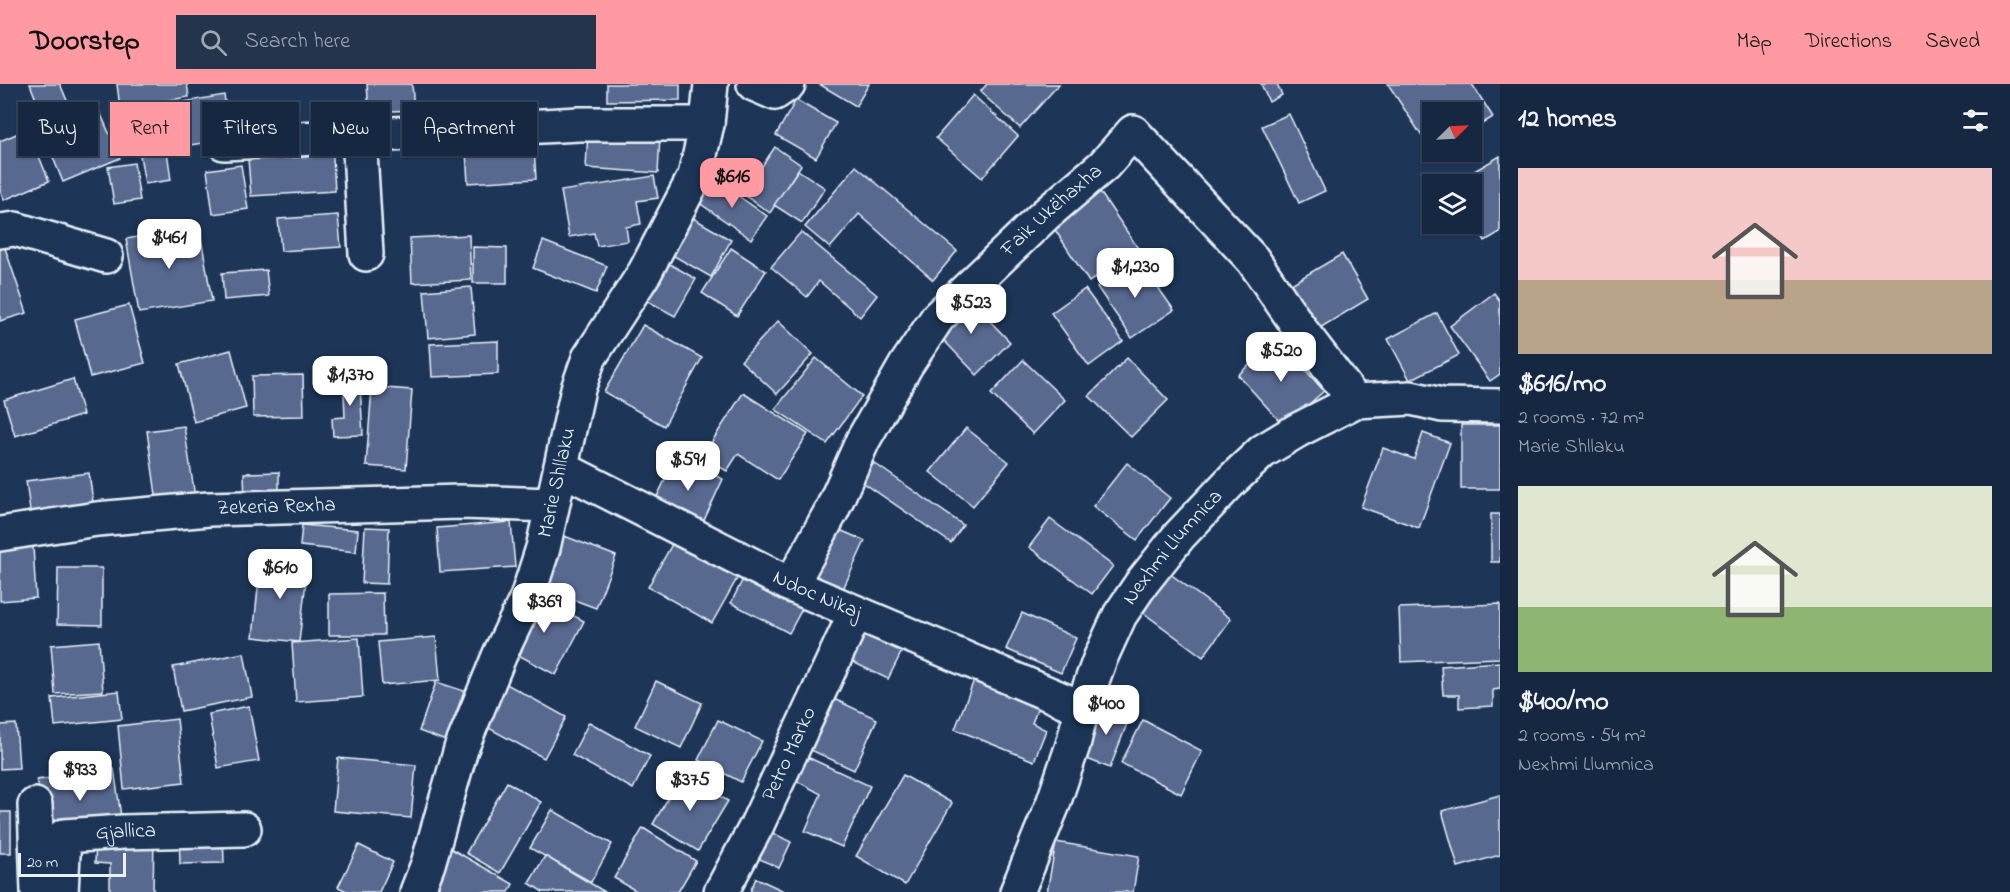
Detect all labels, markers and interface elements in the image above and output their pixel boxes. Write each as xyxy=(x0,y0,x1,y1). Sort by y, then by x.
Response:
search box xyxy=(176,15,596,69)
text: Doorstep xyxy=(30,22,140,63)
icon: search xyxy=(197,26,230,59)
text: Search here xyxy=(245,26,350,58)
text: Map xyxy=(1736,27,1772,57)
text: Directions xyxy=(1805,27,1892,57)
text: Saved xyxy=(1925,27,1980,57)
text: 12 homes xyxy=(1518,101,1617,139)
chip: Buy xyxy=(18,102,98,156)
chip: Rent xyxy=(110,102,190,156)
chip: Filters xyxy=(202,102,299,156)
chip: New xyxy=(311,102,390,156)
chip: Apartment xyxy=(402,102,537,156)
north arrow xyxy=(1422,102,1482,162)
map controls xyxy=(1422,102,1482,234)
icon: filters xyxy=(1959,104,1992,137)
street label: Faik Ukëhaxha xyxy=(994,157,1109,265)
pin: $616 xyxy=(696,158,768,209)
text: $616 xyxy=(714,163,750,192)
button: layers xyxy=(1422,174,1482,234)
icon: home xyxy=(1701,207,1809,315)
pin: $461 xyxy=(133,219,205,270)
text: $461 xyxy=(151,224,187,253)
pin: $1,230 xyxy=(1086,248,1184,299)
text: $1,230 xyxy=(1111,253,1159,282)
pin: $523 xyxy=(935,284,1007,335)
text: $523 xyxy=(950,289,992,318)
pin: $520 xyxy=(1245,332,1317,383)
text: $520 xyxy=(1260,337,1302,366)
pin: $1,370 xyxy=(301,356,399,407)
text: $1,370 xyxy=(326,361,374,390)
text: $616/mo xyxy=(1518,366,1607,404)
text: 2 rooms · 72 m² xyxy=(1518,404,1645,433)
street label: Marie Shllaku xyxy=(531,425,584,541)
text: Marie Shllaku xyxy=(1518,433,1625,462)
pin: $591 xyxy=(652,441,724,492)
text: $591 xyxy=(670,446,706,475)
street label: Nexhmi Llumnica xyxy=(1116,483,1230,611)
street label: Zekeria Rexha xyxy=(217,490,336,524)
icon: home xyxy=(1701,525,1809,633)
pin: $610 xyxy=(244,549,316,600)
text: $610 xyxy=(262,554,298,583)
street label: Ndoc Nikaj xyxy=(767,563,867,628)
pin: $369 xyxy=(508,583,580,634)
text: $369 xyxy=(526,588,562,617)
text: $400/mo xyxy=(1518,684,1609,722)
pin: $400 xyxy=(1070,685,1142,736)
text: $400 xyxy=(1087,690,1125,719)
street label: Petro Marko xyxy=(755,702,825,806)
text: 2 rooms · 54 m² xyxy=(1518,722,1646,751)
pin: $933 xyxy=(44,751,116,802)
text: Nexhmi Llumnica xyxy=(1518,751,1654,780)
text: $933 xyxy=(63,756,97,785)
pin: $375 xyxy=(654,761,726,812)
text: $375 xyxy=(670,766,710,795)
street label: Gjallica xyxy=(95,816,156,849)
scale bar xyxy=(18,850,126,878)
text: 20 m xyxy=(27,851,58,875)

